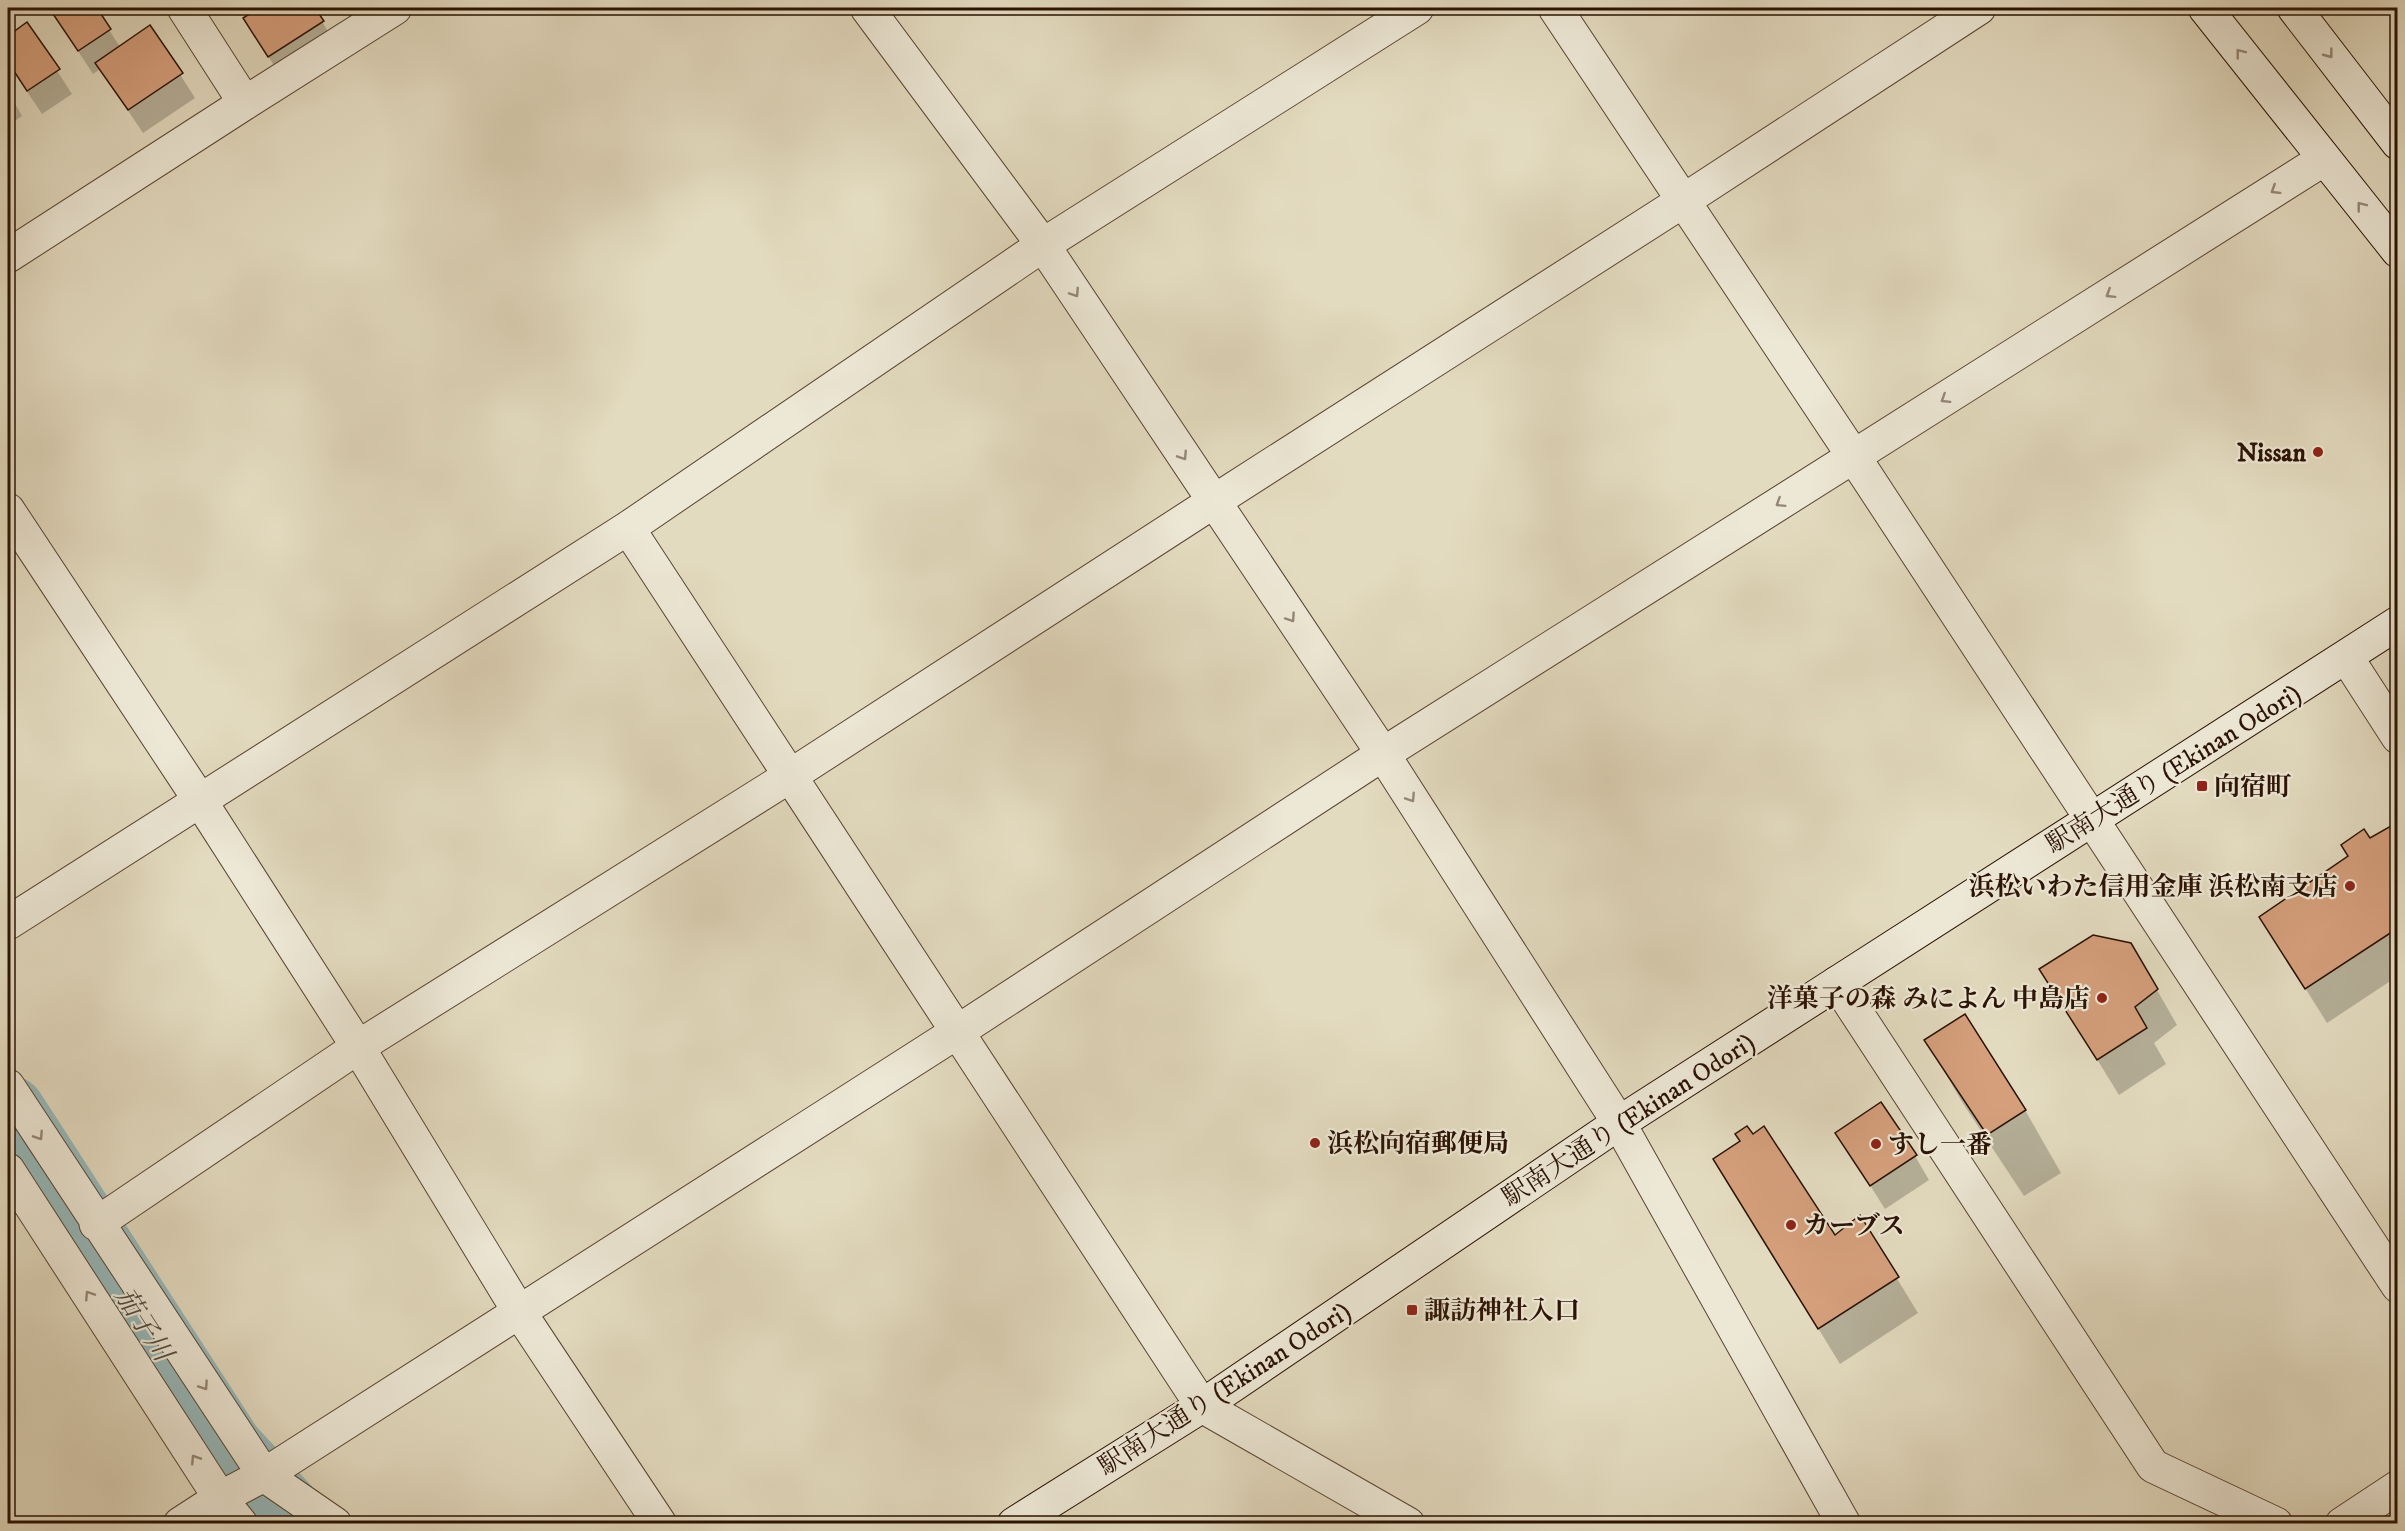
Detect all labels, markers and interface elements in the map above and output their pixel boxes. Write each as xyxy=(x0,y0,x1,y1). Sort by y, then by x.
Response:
one-way arrow xyxy=(2322,47,2333,58)
one-way arrow xyxy=(2237,48,2248,59)
one-way arrow xyxy=(2271,183,2282,194)
one-way arrow xyxy=(2358,201,2369,212)
one-way arrow xyxy=(1068,287,1079,298)
one-way arrow xyxy=(2106,287,2116,299)
one-way arrow xyxy=(1941,391,1951,403)
place label: Nissan xyxy=(2237,437,2306,470)
marker: Nissan xyxy=(2311,445,2325,459)
one-way arrow xyxy=(1176,449,1187,460)
one-way arrow xyxy=(1776,496,1787,507)
one-way arrow xyxy=(1284,612,1295,623)
street label: 駅南大通り (Ekinan Odori) xyxy=(2040,677,2308,861)
place label: 向宿町 xyxy=(2214,771,2292,804)
marker: 向宿町 xyxy=(2195,779,2209,793)
one-way arrow xyxy=(1404,791,1415,802)
place label: 浜松いわた信用金庫 浜松南支店 xyxy=(1968,871,2338,904)
marker: 浜松いわた信用金庫 浜松南支店 xyxy=(2343,879,2357,893)
place label: 洋菓子の森 みによん 中島店 xyxy=(1767,983,2090,1016)
marker: 洋菓子の森 みによん 中島店 xyxy=(2095,991,2109,1005)
street label: 駅南大通り (Ekinan Odori) xyxy=(1496,1026,1762,1214)
place label: 浜松向宿郵便局 xyxy=(1327,1128,1509,1161)
one-way arrow xyxy=(32,1129,43,1140)
place label: すし一番 xyxy=(1888,1129,1992,1162)
marker: 浜松向宿郵便局 xyxy=(1308,1136,1322,1150)
marker: すし一番 xyxy=(1869,1137,1883,1151)
place label: カーブス xyxy=(1803,1210,1905,1243)
marker: カーブス xyxy=(1784,1218,1798,1232)
water label: 茄子川 xyxy=(107,1281,181,1370)
one-way arrow xyxy=(85,1291,96,1302)
street label: 駅南大通り (Ekinan Odori) xyxy=(1092,1295,1358,1483)
place label: 諏訪神社入口 xyxy=(1424,1295,1580,1328)
marker: 諏訪神社入口 xyxy=(1405,1303,1419,1317)
one-way arrow xyxy=(197,1379,208,1390)
one-way arrow xyxy=(190,1455,202,1465)

